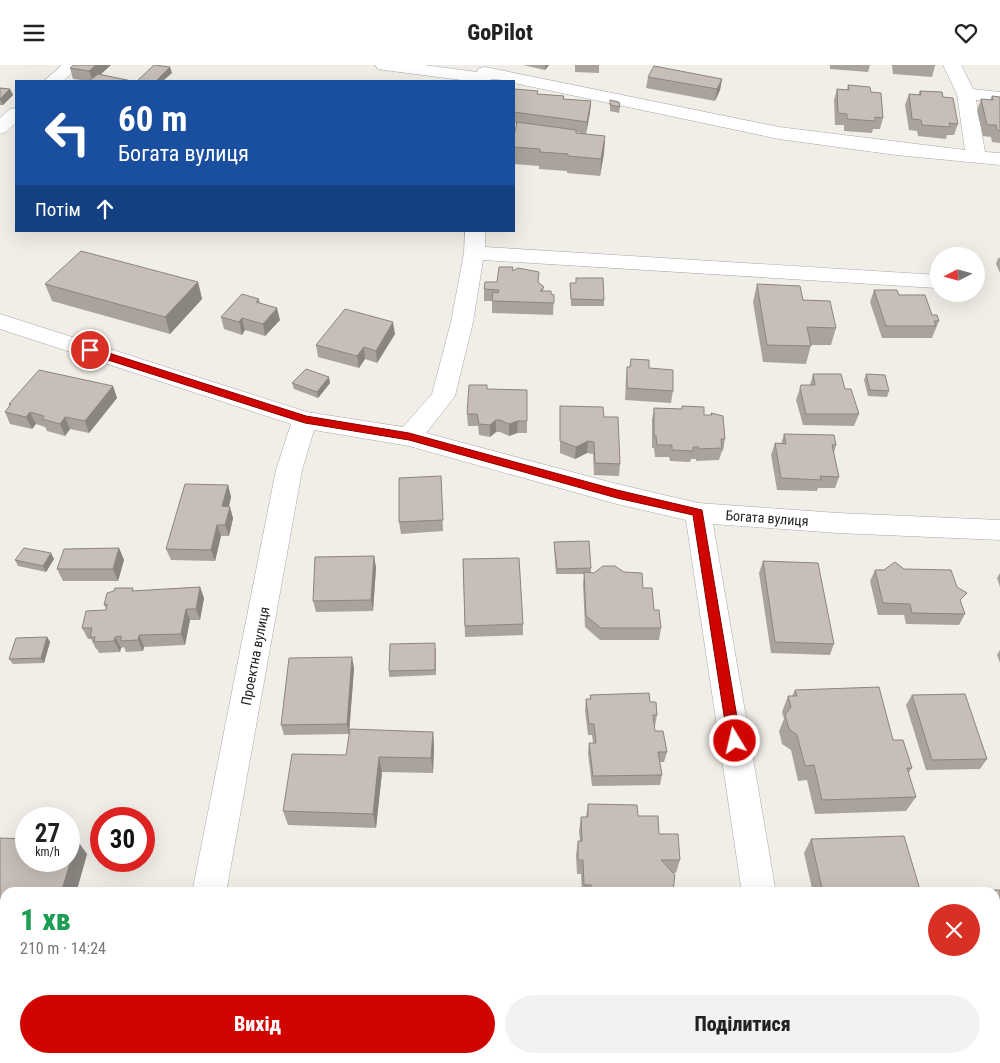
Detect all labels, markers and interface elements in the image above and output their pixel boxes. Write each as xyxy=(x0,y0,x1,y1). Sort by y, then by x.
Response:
icon: menu xyxy=(20,19,48,47)
icon: heart xyxy=(952,19,980,47)
text: GoPilot xyxy=(467,20,533,45)
text: 60 m xyxy=(118,99,187,140)
icon: left xyxy=(35,100,100,165)
text: Богата вулиця xyxy=(118,141,249,166)
icon: ahead xyxy=(91,195,119,223)
text: Потім xyxy=(35,198,81,221)
north arrow xyxy=(930,247,985,303)
map controls xyxy=(930,247,985,302)
pin xyxy=(69,329,111,371)
icon: arrive xyxy=(76,336,104,364)
street label: Богата вулиця xyxy=(725,507,809,529)
street label: Проектна вулиця xyxy=(238,605,272,707)
position arrow xyxy=(708,714,760,766)
speed limit sign: 30 xyxy=(90,807,155,872)
text: 27 xyxy=(35,819,60,848)
text: km/h xyxy=(35,845,60,859)
text: 1 хв xyxy=(20,902,71,937)
button: close xyxy=(928,904,980,956)
text: 210 m · 14:24 xyxy=(20,939,106,958)
button: Вихід xyxy=(20,995,495,1053)
button: Поділитися xyxy=(505,995,980,1053)

